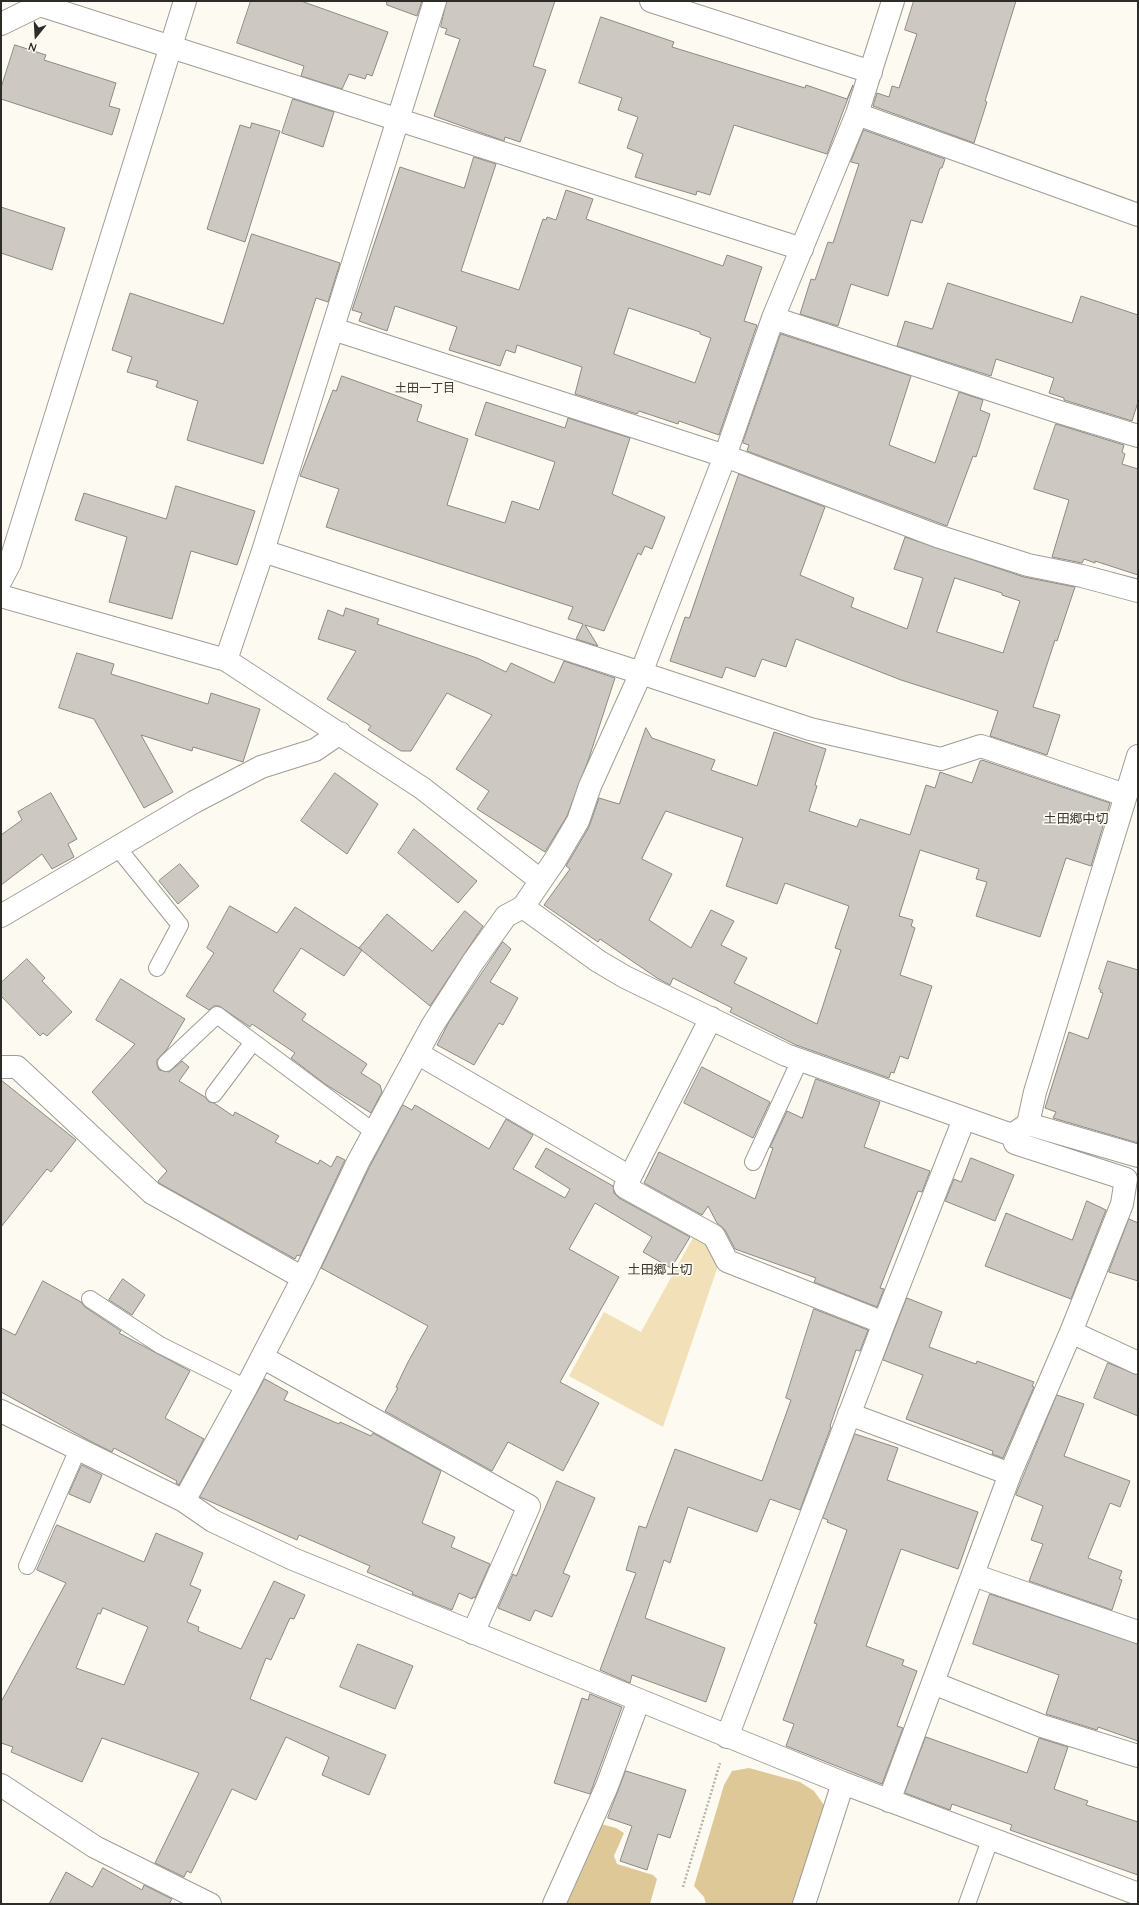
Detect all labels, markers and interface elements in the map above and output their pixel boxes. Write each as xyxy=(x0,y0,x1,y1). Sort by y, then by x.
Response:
north arrow xyxy=(16,16,56,56)
text: N xyxy=(26,40,38,55)
district label: 土田一丁目 xyxy=(395,381,455,395)
district label: 土田郷中切 xyxy=(1044,811,1108,827)
district label: 土田郷上切 xyxy=(628,1262,692,1278)

